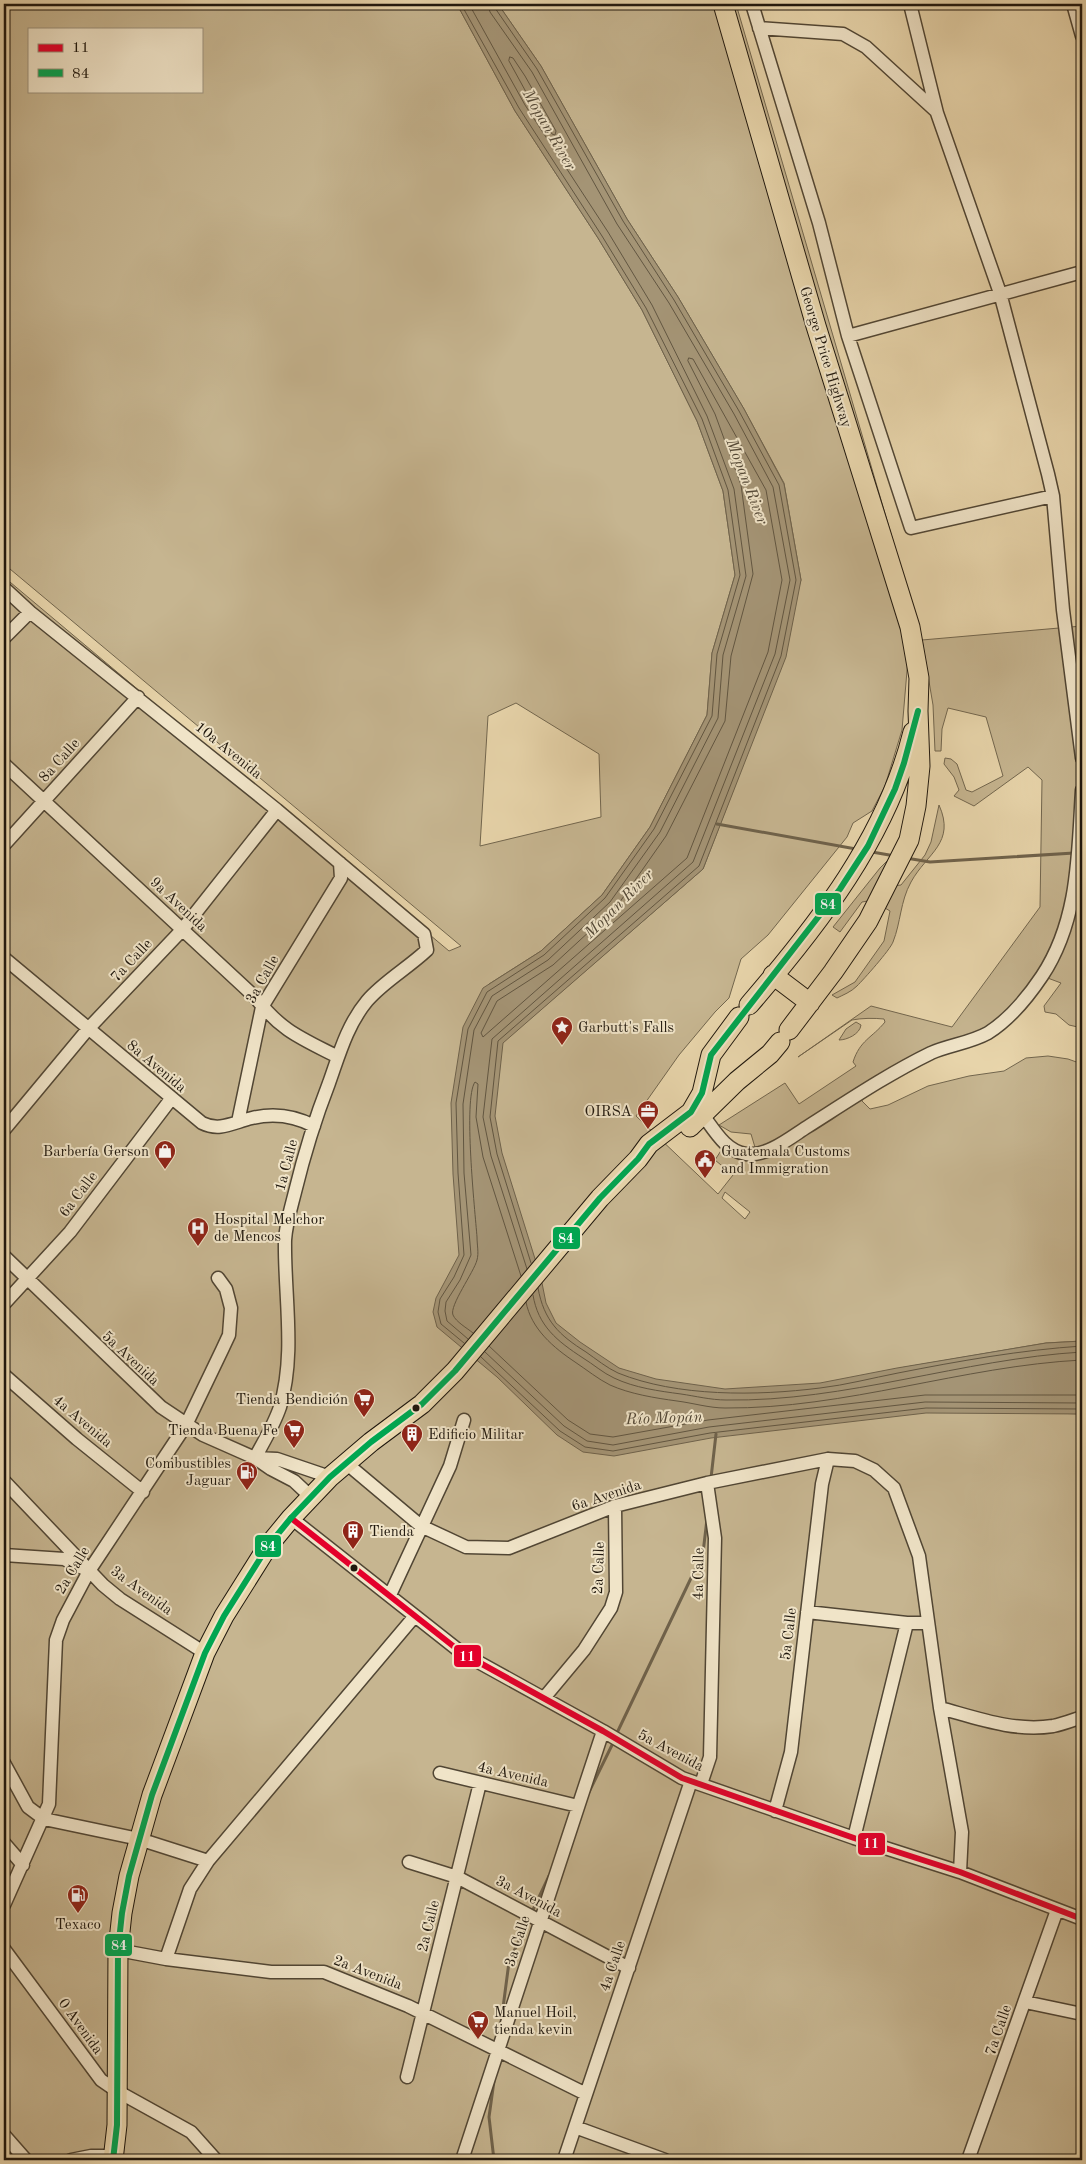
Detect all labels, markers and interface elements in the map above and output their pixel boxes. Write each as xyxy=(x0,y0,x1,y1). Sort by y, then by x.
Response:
legend xyxy=(28,28,202,92)
text: 11 xyxy=(72,41,89,56)
text: 84 xyxy=(72,67,89,82)
water label: Mopan River xyxy=(518,86,578,174)
street label: George Price Highway xyxy=(796,285,853,430)
water label: Mopan River xyxy=(722,436,770,528)
street label: 10a Avenida xyxy=(192,720,265,783)
street label: 8a Calle xyxy=(37,736,83,786)
water label: Mopan River xyxy=(581,866,658,943)
street label: 9a Avenida xyxy=(146,875,210,936)
line badge: 84 xyxy=(814,892,842,916)
text: 84 xyxy=(820,898,836,912)
street label: 7a Calle xyxy=(109,937,156,985)
street label: 3a Calle xyxy=(244,953,283,1006)
place icon: Garbutt's Falls xyxy=(550,1015,574,1046)
place label: Garbutt's Falls xyxy=(578,1021,674,1036)
street label: 8a Avenida xyxy=(124,1038,189,1097)
office icon: OIRSA xyxy=(636,1099,660,1130)
place label: OIRSA xyxy=(584,1105,633,1120)
street label: 1a Calle xyxy=(273,1138,302,1193)
shop icon: Barbería Gerson xyxy=(153,1139,177,1170)
place label: Barbería Gerson xyxy=(43,1145,149,1160)
place label: Guatemala Customs and Immigration xyxy=(721,1145,850,1177)
public building icon: Guatemala Customs and Immigration xyxy=(693,1148,717,1179)
street label: 6a Calle xyxy=(57,1169,101,1220)
place label: Hospital Melchor de Mencos xyxy=(214,1213,324,1245)
hospital icon: Hospital Melchor de Mencos xyxy=(186,1216,210,1247)
line badge: 84 xyxy=(552,1226,581,1250)
text: 84 xyxy=(558,1232,574,1246)
street label: 5a Avenida xyxy=(98,1329,162,1390)
supermarket icon: Tienda Bendición xyxy=(352,1387,376,1418)
street label: 4a Avenida xyxy=(50,1393,115,1452)
place label: Tienda Bendición xyxy=(235,1393,348,1408)
unlabelled marker xyxy=(411,1403,421,1413)
water label: Río Mopán xyxy=(624,1410,703,1428)
supermarket icon: Tienda Buena Fe xyxy=(282,1418,306,1449)
building icon: Edificio Militar xyxy=(400,1422,424,1453)
place label: Tienda Buena Fe xyxy=(168,1424,278,1439)
place label: Edificio Militar xyxy=(428,1428,524,1443)
place label: Combustibles Jaguar xyxy=(145,1457,231,1489)
fuel station icon: Combustibles Jaguar xyxy=(235,1460,259,1491)
street label: 6a Avenida xyxy=(570,1478,644,1515)
building icon: Tienda xyxy=(341,1519,365,1550)
place label: Tienda xyxy=(369,1525,415,1540)
line badge: 84 xyxy=(254,1534,282,1558)
text: 84 xyxy=(260,1540,276,1554)
street label: 2a Calle xyxy=(591,1541,608,1595)
street label: 2a Calle xyxy=(53,1544,93,1597)
street label: 4a Calle xyxy=(692,1547,707,1601)
unlabelled marker xyxy=(349,1563,359,1573)
street label: 3a Avenida xyxy=(107,1564,175,1619)
street label: 5a Calle xyxy=(779,1607,800,1661)
line badge: 11 xyxy=(453,1644,482,1668)
text: 11 xyxy=(459,1650,475,1664)
street label: 5a Avenida xyxy=(635,1728,706,1775)
street label: 4a Avenida xyxy=(476,1760,550,1791)
line badge: 11 xyxy=(857,1832,886,1856)
text: 11 xyxy=(863,1837,879,1851)
street label: 3a Avenida xyxy=(493,1874,564,1921)
fuel station icon: Texaco xyxy=(66,1883,90,1914)
street label: 2a Calle xyxy=(416,1899,443,1954)
street label: 3a Calle xyxy=(503,1914,534,1969)
place label: Texaco xyxy=(55,1918,101,1933)
line badge: 84 xyxy=(104,1933,133,1957)
text: 84 xyxy=(111,1939,127,1953)
street label: 4a Calle xyxy=(598,1939,629,1994)
street label: 2a Avenida xyxy=(331,1953,404,1994)
street label: 0 Avenida xyxy=(55,1996,105,2058)
street label: 7a Calle xyxy=(984,2003,1015,2058)
place label: Manuel Hoil, tienda kevin xyxy=(494,2006,577,2038)
supermarket icon: Manuel Hoil, tienda kevin xyxy=(466,2009,490,2040)

